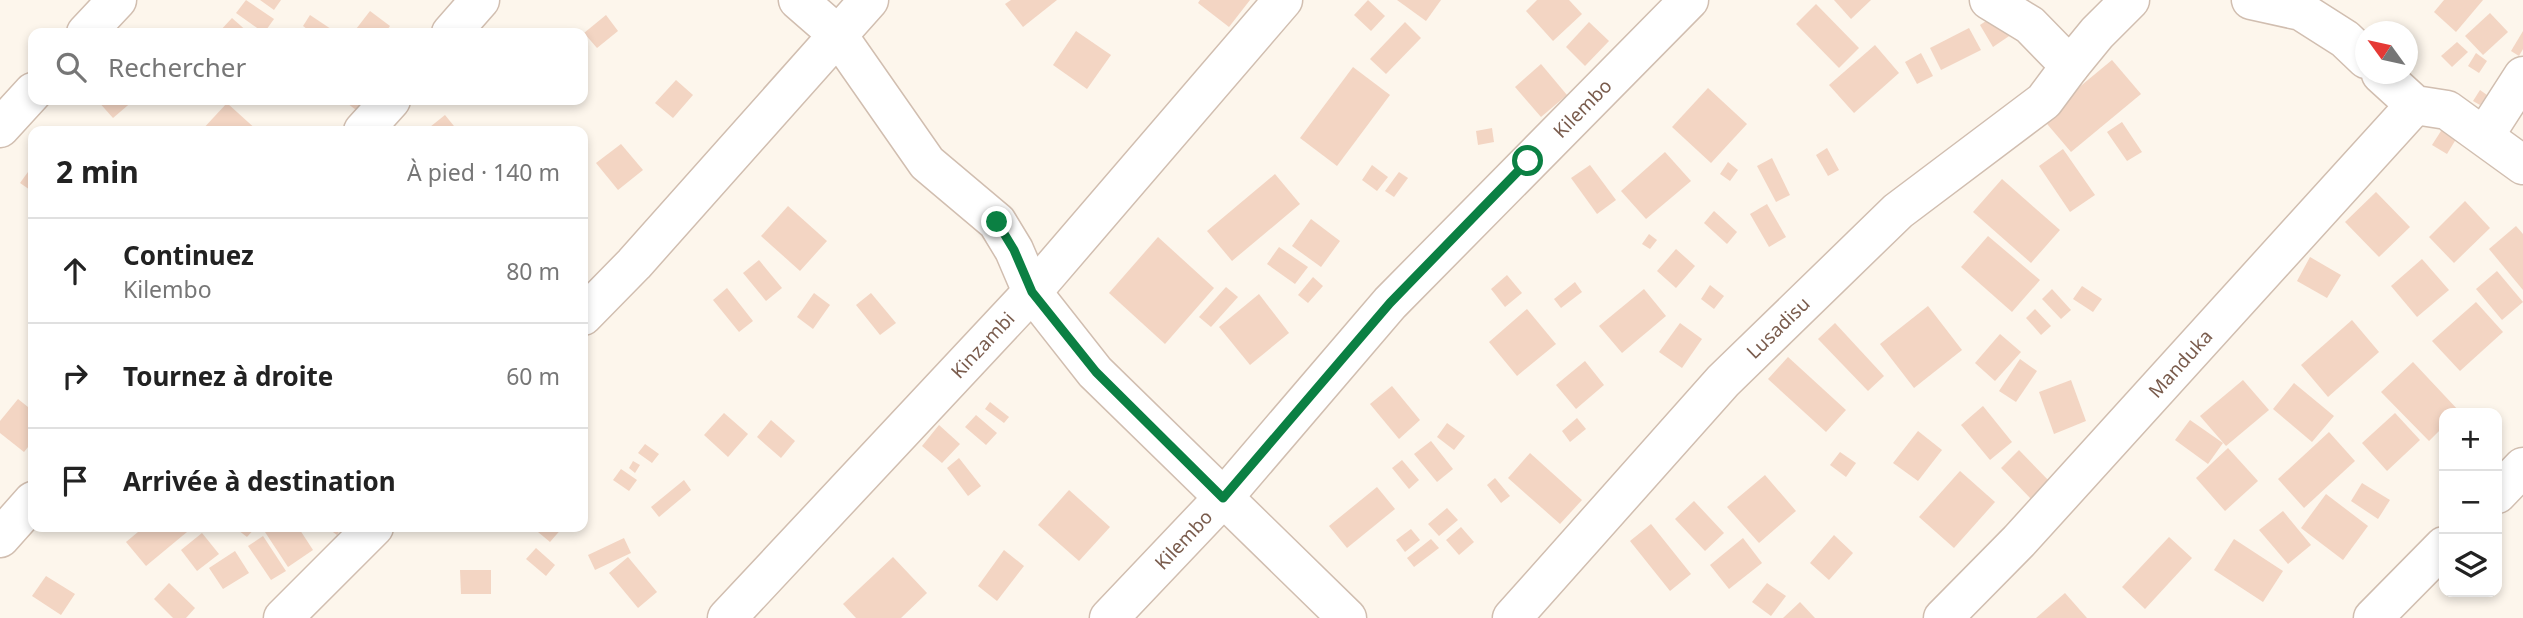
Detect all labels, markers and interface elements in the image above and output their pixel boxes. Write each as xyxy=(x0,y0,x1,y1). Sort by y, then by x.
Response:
north arrow xyxy=(2355,21,2418,84)
search box xyxy=(28,28,588,105)
icon: search xyxy=(52,48,90,86)
text: Rechercher xyxy=(108,49,246,85)
street label: Kilembo xyxy=(1547,73,1617,143)
route start xyxy=(1512,145,1543,176)
text: 2 min xyxy=(56,151,139,192)
text: À pied · 140 m xyxy=(407,156,560,188)
route end xyxy=(981,206,1012,237)
text: Continuez xyxy=(123,237,254,273)
icon: ahead xyxy=(56,252,94,290)
text: 80 m xyxy=(506,255,560,287)
text: Kilembo xyxy=(123,273,212,305)
street label: Lusadisu xyxy=(1741,291,1815,364)
street label: Kinzambi xyxy=(945,306,1020,384)
street label: Manduka xyxy=(2142,324,2218,403)
icon: right xyxy=(56,357,94,395)
text: Tournez à droite xyxy=(123,358,333,394)
text: 60 m xyxy=(506,360,560,392)
map controls xyxy=(2439,408,2502,597)
button: + xyxy=(2439,408,2502,471)
icon: arrive xyxy=(56,462,94,500)
text: Arrivée à destination xyxy=(123,463,396,499)
button: − xyxy=(2439,471,2502,534)
street label: Kilembo xyxy=(1149,504,1218,575)
button: layers xyxy=(2439,534,2502,597)

